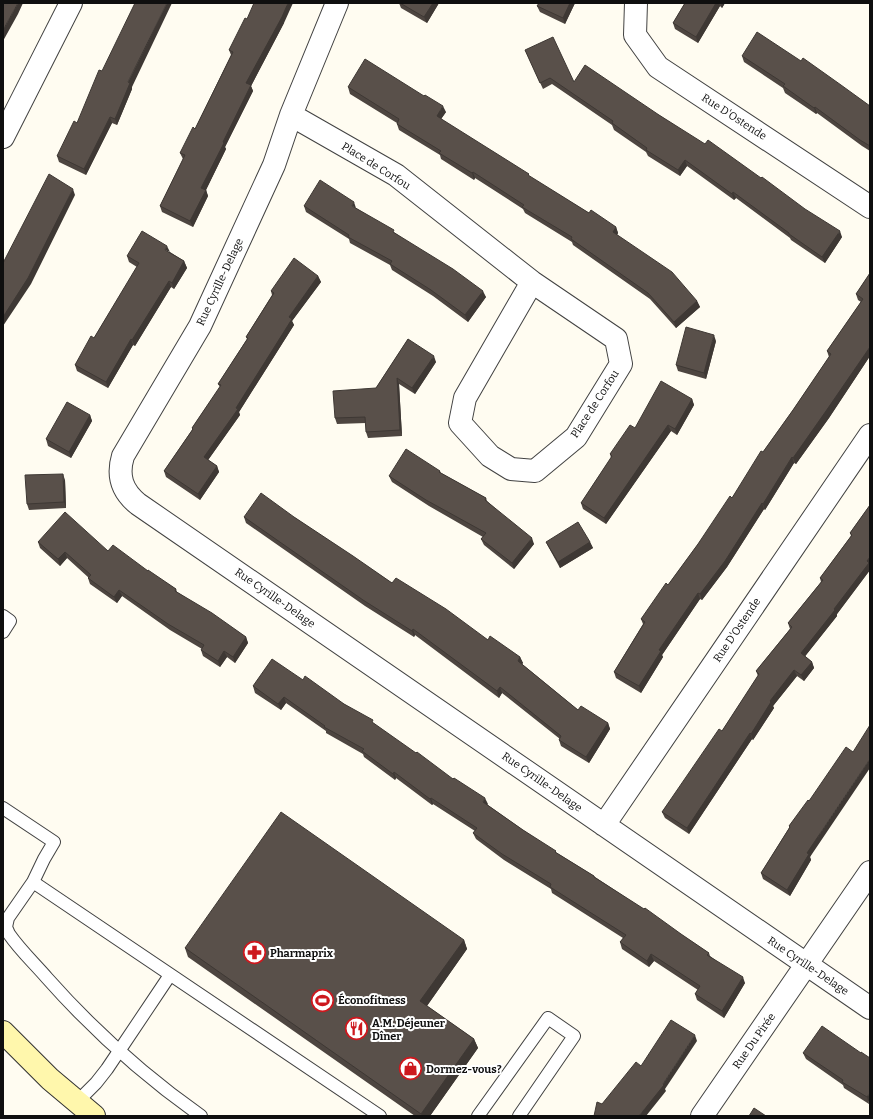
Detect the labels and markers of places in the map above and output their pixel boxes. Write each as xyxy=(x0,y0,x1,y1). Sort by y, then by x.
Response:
pharmacy icon: Pharmaprix xyxy=(241,940,267,966)
place label: Pharmaprix xyxy=(270,947,334,960)
sports icon: Éconofitness xyxy=(310,987,336,1013)
place label: Éconofitness xyxy=(338,993,406,1007)
restaurant icon: A.M. Déjeuner Dîner xyxy=(344,1016,370,1042)
place label: A.M. Déjeuner Dîner xyxy=(372,1017,446,1043)
shop icon: Dormez-vous? xyxy=(397,1056,423,1082)
place label: Dormez-vous? xyxy=(426,1063,502,1076)

